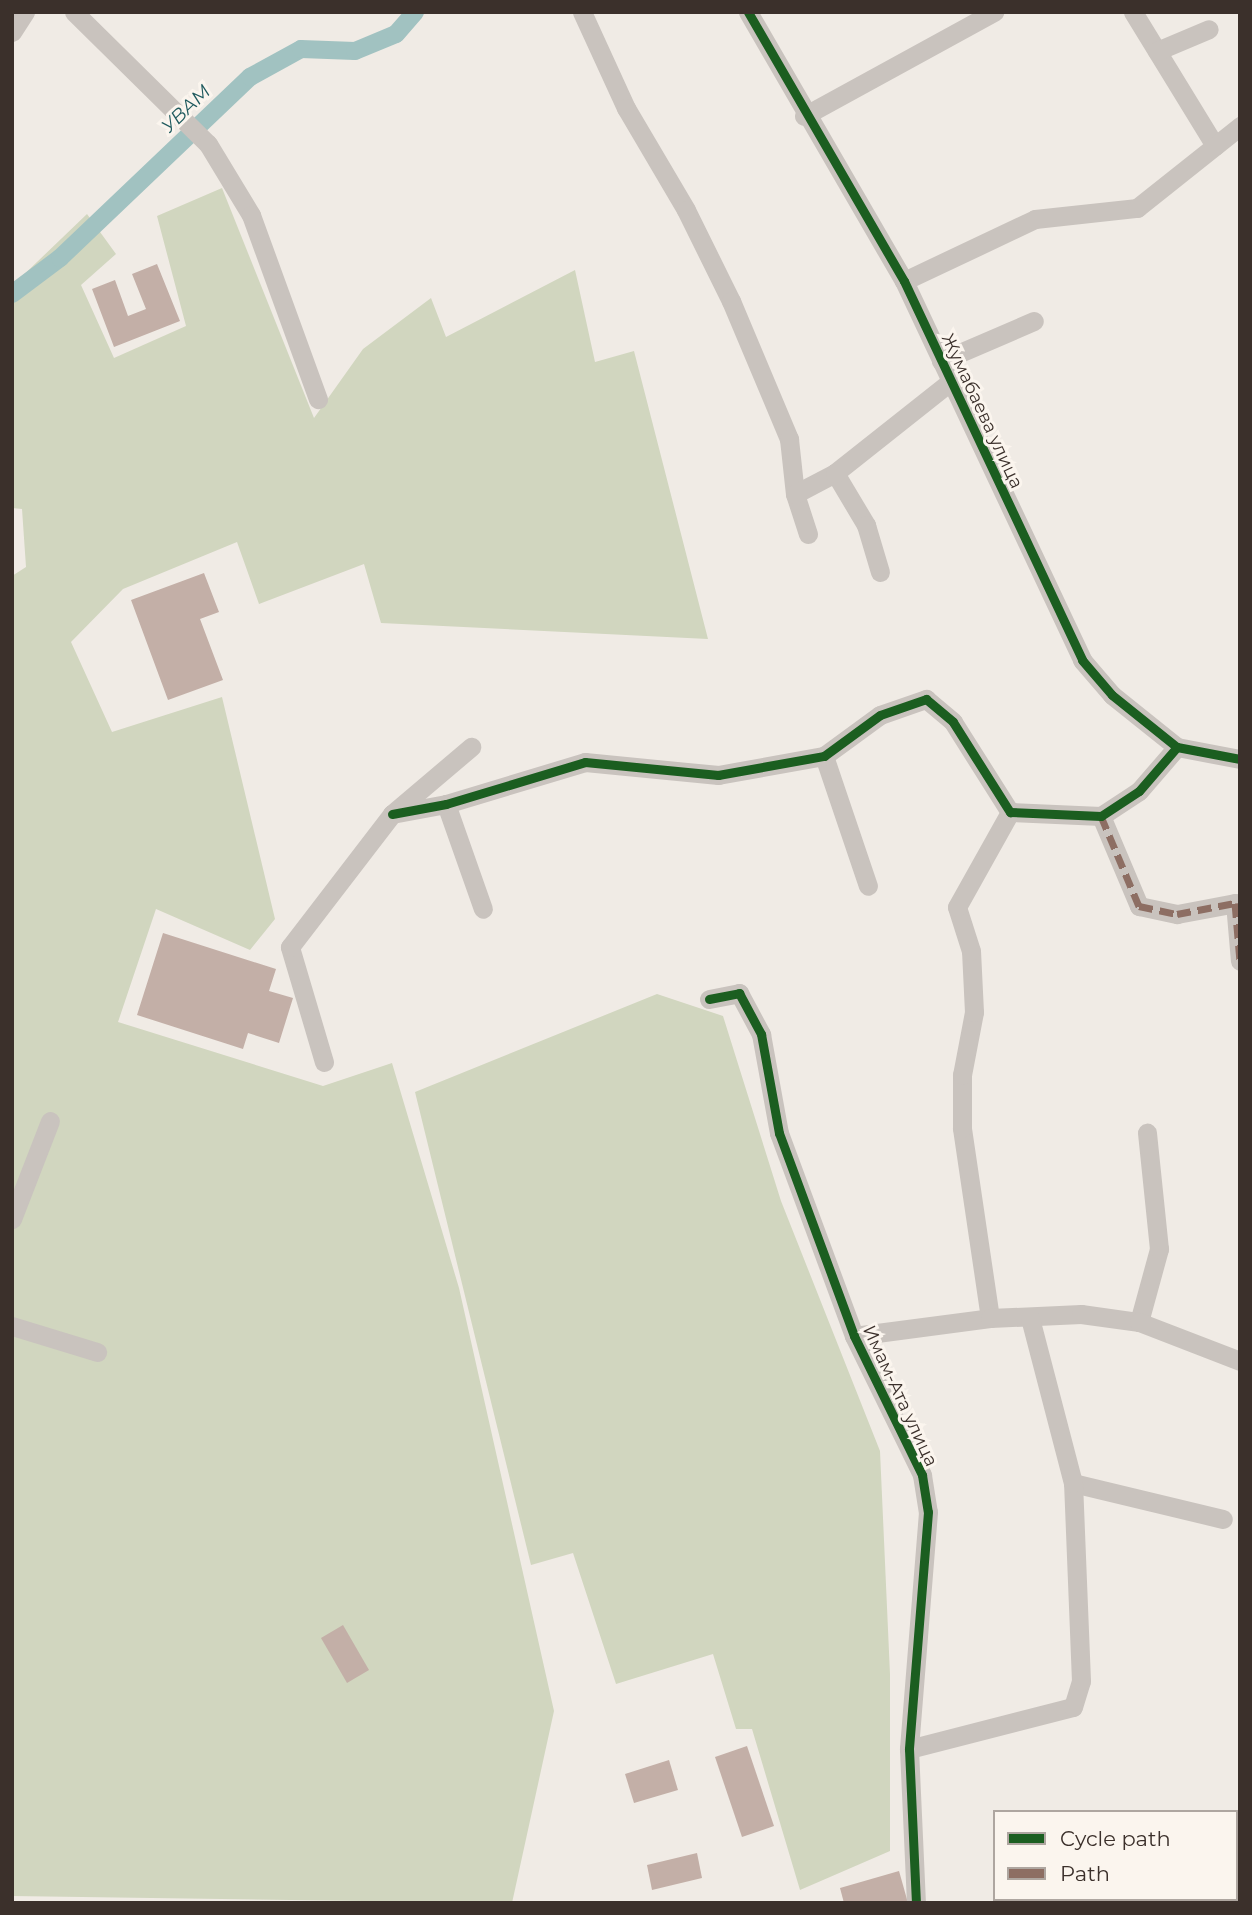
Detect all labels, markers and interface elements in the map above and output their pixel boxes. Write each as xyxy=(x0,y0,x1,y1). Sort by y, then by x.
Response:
water label: УВАМ xyxy=(157,80,215,138)
street label: Жумабаева улица xyxy=(937,330,1027,492)
street label: Имам-Ата улица xyxy=(858,1322,942,1470)
legend xyxy=(993,1810,1238,1901)
text: Cycle path xyxy=(1060,1826,1171,1851)
text: Path xyxy=(1060,1861,1110,1886)

